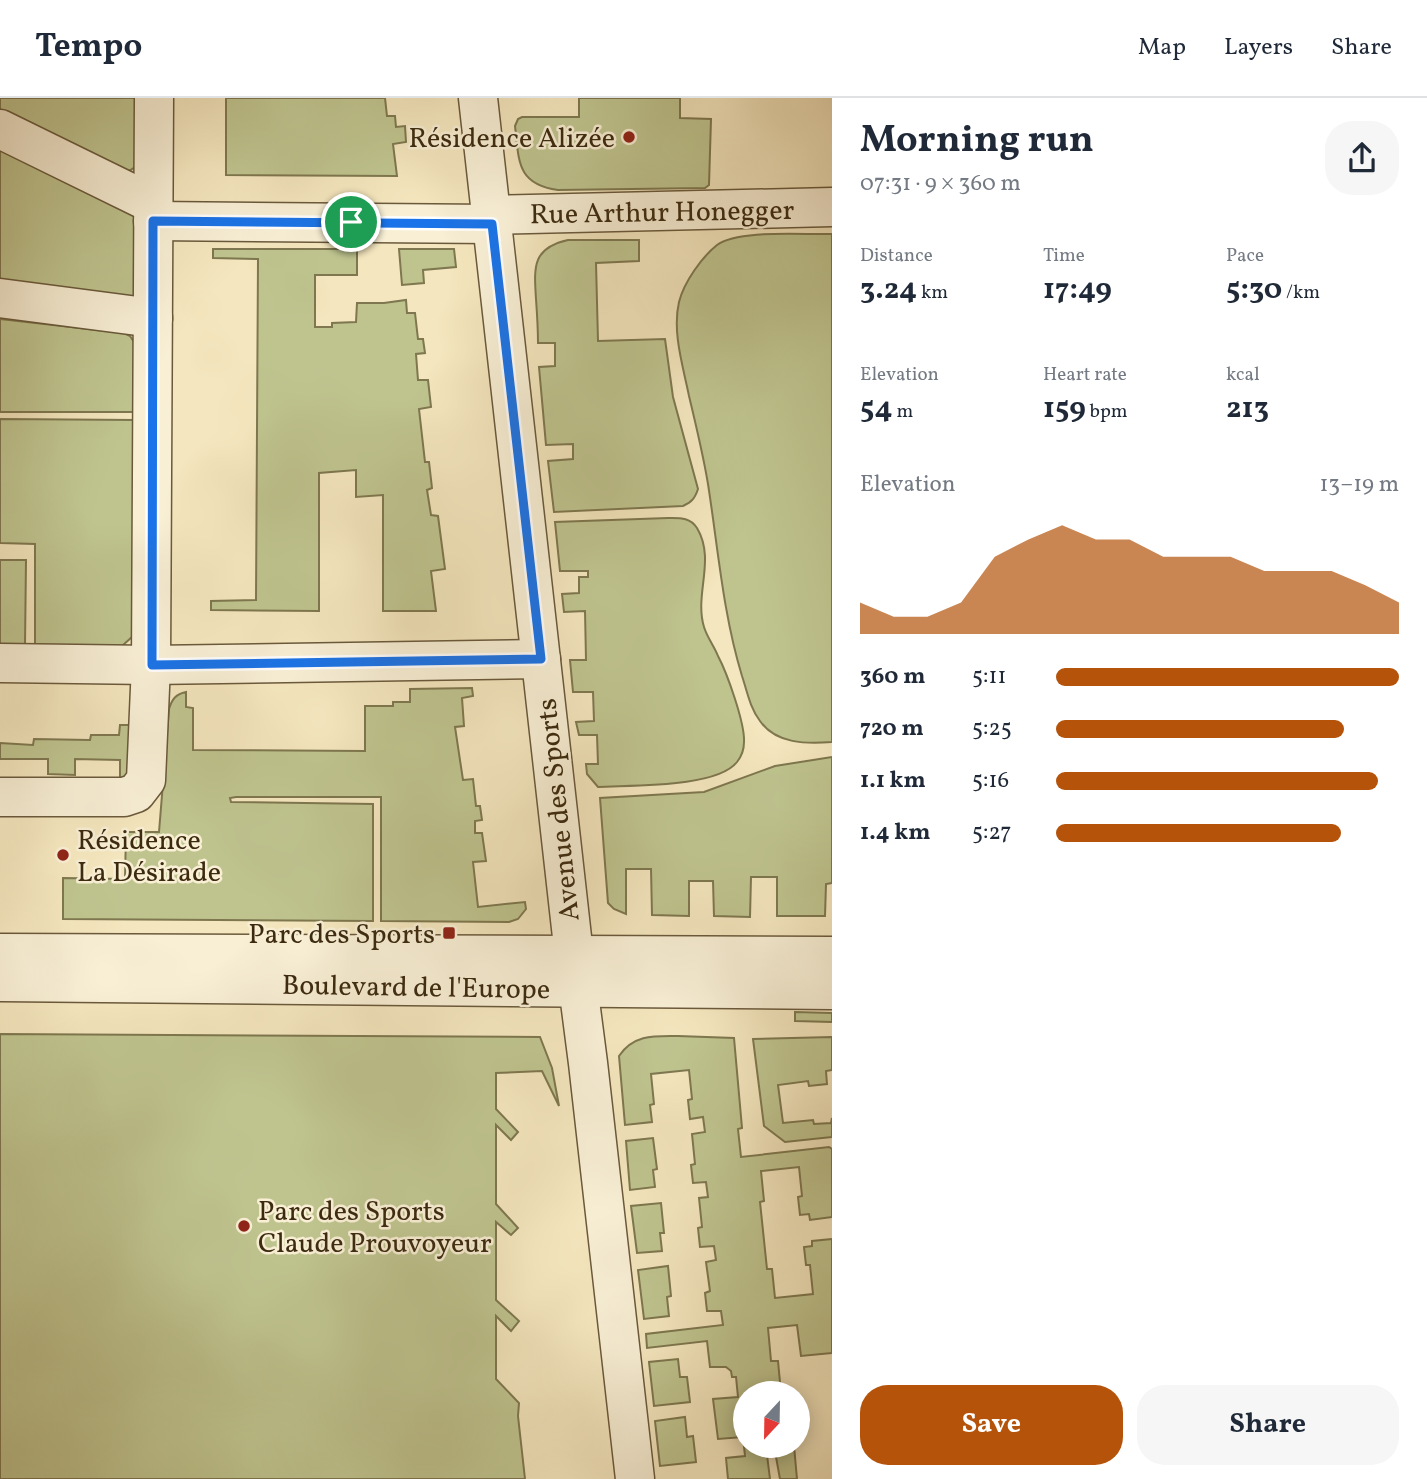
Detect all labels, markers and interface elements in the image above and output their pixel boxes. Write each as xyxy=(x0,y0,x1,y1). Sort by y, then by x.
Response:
text: Tempo xyxy=(35,25,142,71)
text: Map xyxy=(1138,31,1186,65)
text: Layers xyxy=(1224,31,1293,65)
text: Share xyxy=(1331,31,1392,65)
text: Morning run xyxy=(860,115,1094,168)
place label: Résidence Alizée xyxy=(408,120,615,159)
button: share xyxy=(1325,121,1399,195)
marker: Résidence Alizée xyxy=(621,129,637,145)
text: 07:31 · 9 × 360 m xyxy=(860,168,1021,200)
pin xyxy=(321,192,381,252)
street label: Rue Arthur Honegger xyxy=(529,192,795,235)
icon: arrive xyxy=(332,203,370,241)
text: Distance xyxy=(860,243,933,269)
text: Time xyxy=(1043,243,1085,269)
text: Pace xyxy=(1226,243,1264,269)
text: 3.24 xyxy=(860,269,917,311)
text: 17:49 xyxy=(1043,269,1112,311)
text: 5:30 xyxy=(1226,269,1282,311)
text: km xyxy=(917,280,948,306)
text: /km xyxy=(1282,280,1320,306)
text: Elevation xyxy=(860,362,939,388)
text: Heart rate xyxy=(1043,362,1127,388)
text: kcal xyxy=(1226,362,1260,388)
text: 54 xyxy=(860,388,893,430)
text: 159 xyxy=(1043,388,1086,430)
text: 213 xyxy=(1226,388,1269,430)
text: m xyxy=(893,399,913,425)
text: bpm xyxy=(1086,399,1128,425)
text: Elevation xyxy=(860,469,956,501)
text: 13–19 m xyxy=(1319,469,1399,501)
text: 360 m xyxy=(860,661,925,693)
text: 5:11 xyxy=(972,661,1006,693)
street label: Avenue des Sports xyxy=(528,696,591,923)
text: 720 m xyxy=(860,713,924,745)
text: 5:25 xyxy=(972,713,1012,745)
text: 1.1 km xyxy=(860,765,926,797)
text: 5:16 xyxy=(972,765,1009,797)
text: 1.4 km xyxy=(860,817,931,849)
text: 5:27 xyxy=(972,817,1011,849)
place label: Résidence La Désirade xyxy=(77,822,221,893)
marker: Résidence La Désirade xyxy=(55,847,71,863)
place label: Parc des Sports xyxy=(248,916,435,955)
marker: Parc des Sports xyxy=(441,925,457,941)
street label: Boulevard de l'Europe xyxy=(282,967,550,1010)
place label: Parc des Sports Claude Prouvoyeur xyxy=(258,1193,492,1264)
marker: Parc des Sports Claude Prouvoyeur xyxy=(236,1218,252,1234)
north arrow xyxy=(733,1381,810,1458)
map controls xyxy=(733,1381,810,1458)
button: Save xyxy=(860,1385,1123,1465)
button: Share xyxy=(1137,1385,1399,1465)

